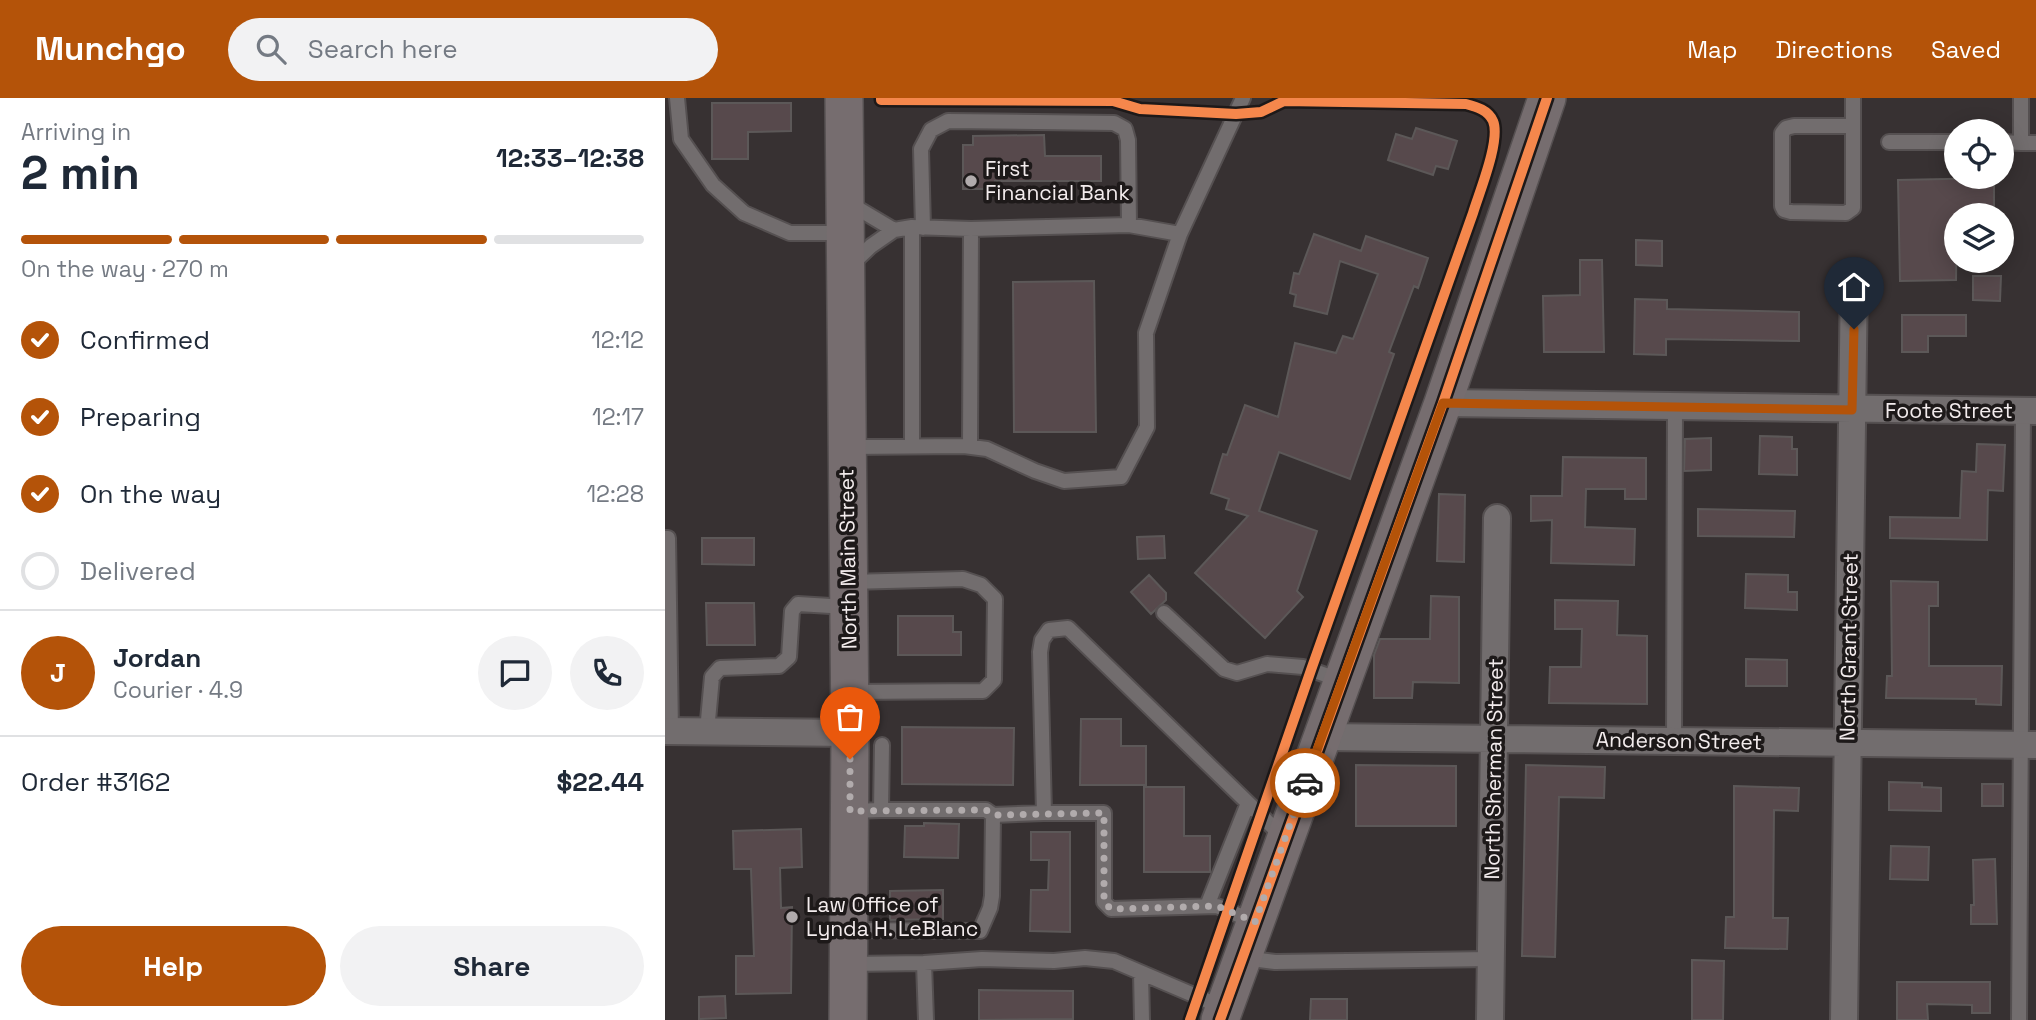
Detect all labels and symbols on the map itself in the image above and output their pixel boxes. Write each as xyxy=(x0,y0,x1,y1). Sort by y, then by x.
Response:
place label: First Financial Bank xyxy=(985,155,1130,206)
marker: First Financial Bank xyxy=(963,173,979,189)
pin xyxy=(1824,257,1884,329)
street label: Foote Street xyxy=(1885,397,2013,424)
street label: North Main Street xyxy=(832,468,863,650)
street label: North Grant Street xyxy=(1833,553,1864,741)
street label: North Sherman Street xyxy=(1478,658,1509,880)
pin xyxy=(820,687,880,759)
street label: Anderson Street xyxy=(1596,726,1762,755)
courier xyxy=(1270,748,1340,818)
place label: Law Office of Lynda H. LeBlanc xyxy=(806,891,978,942)
marker: Law Office of Lynda H. LeBlanc xyxy=(784,909,800,925)

